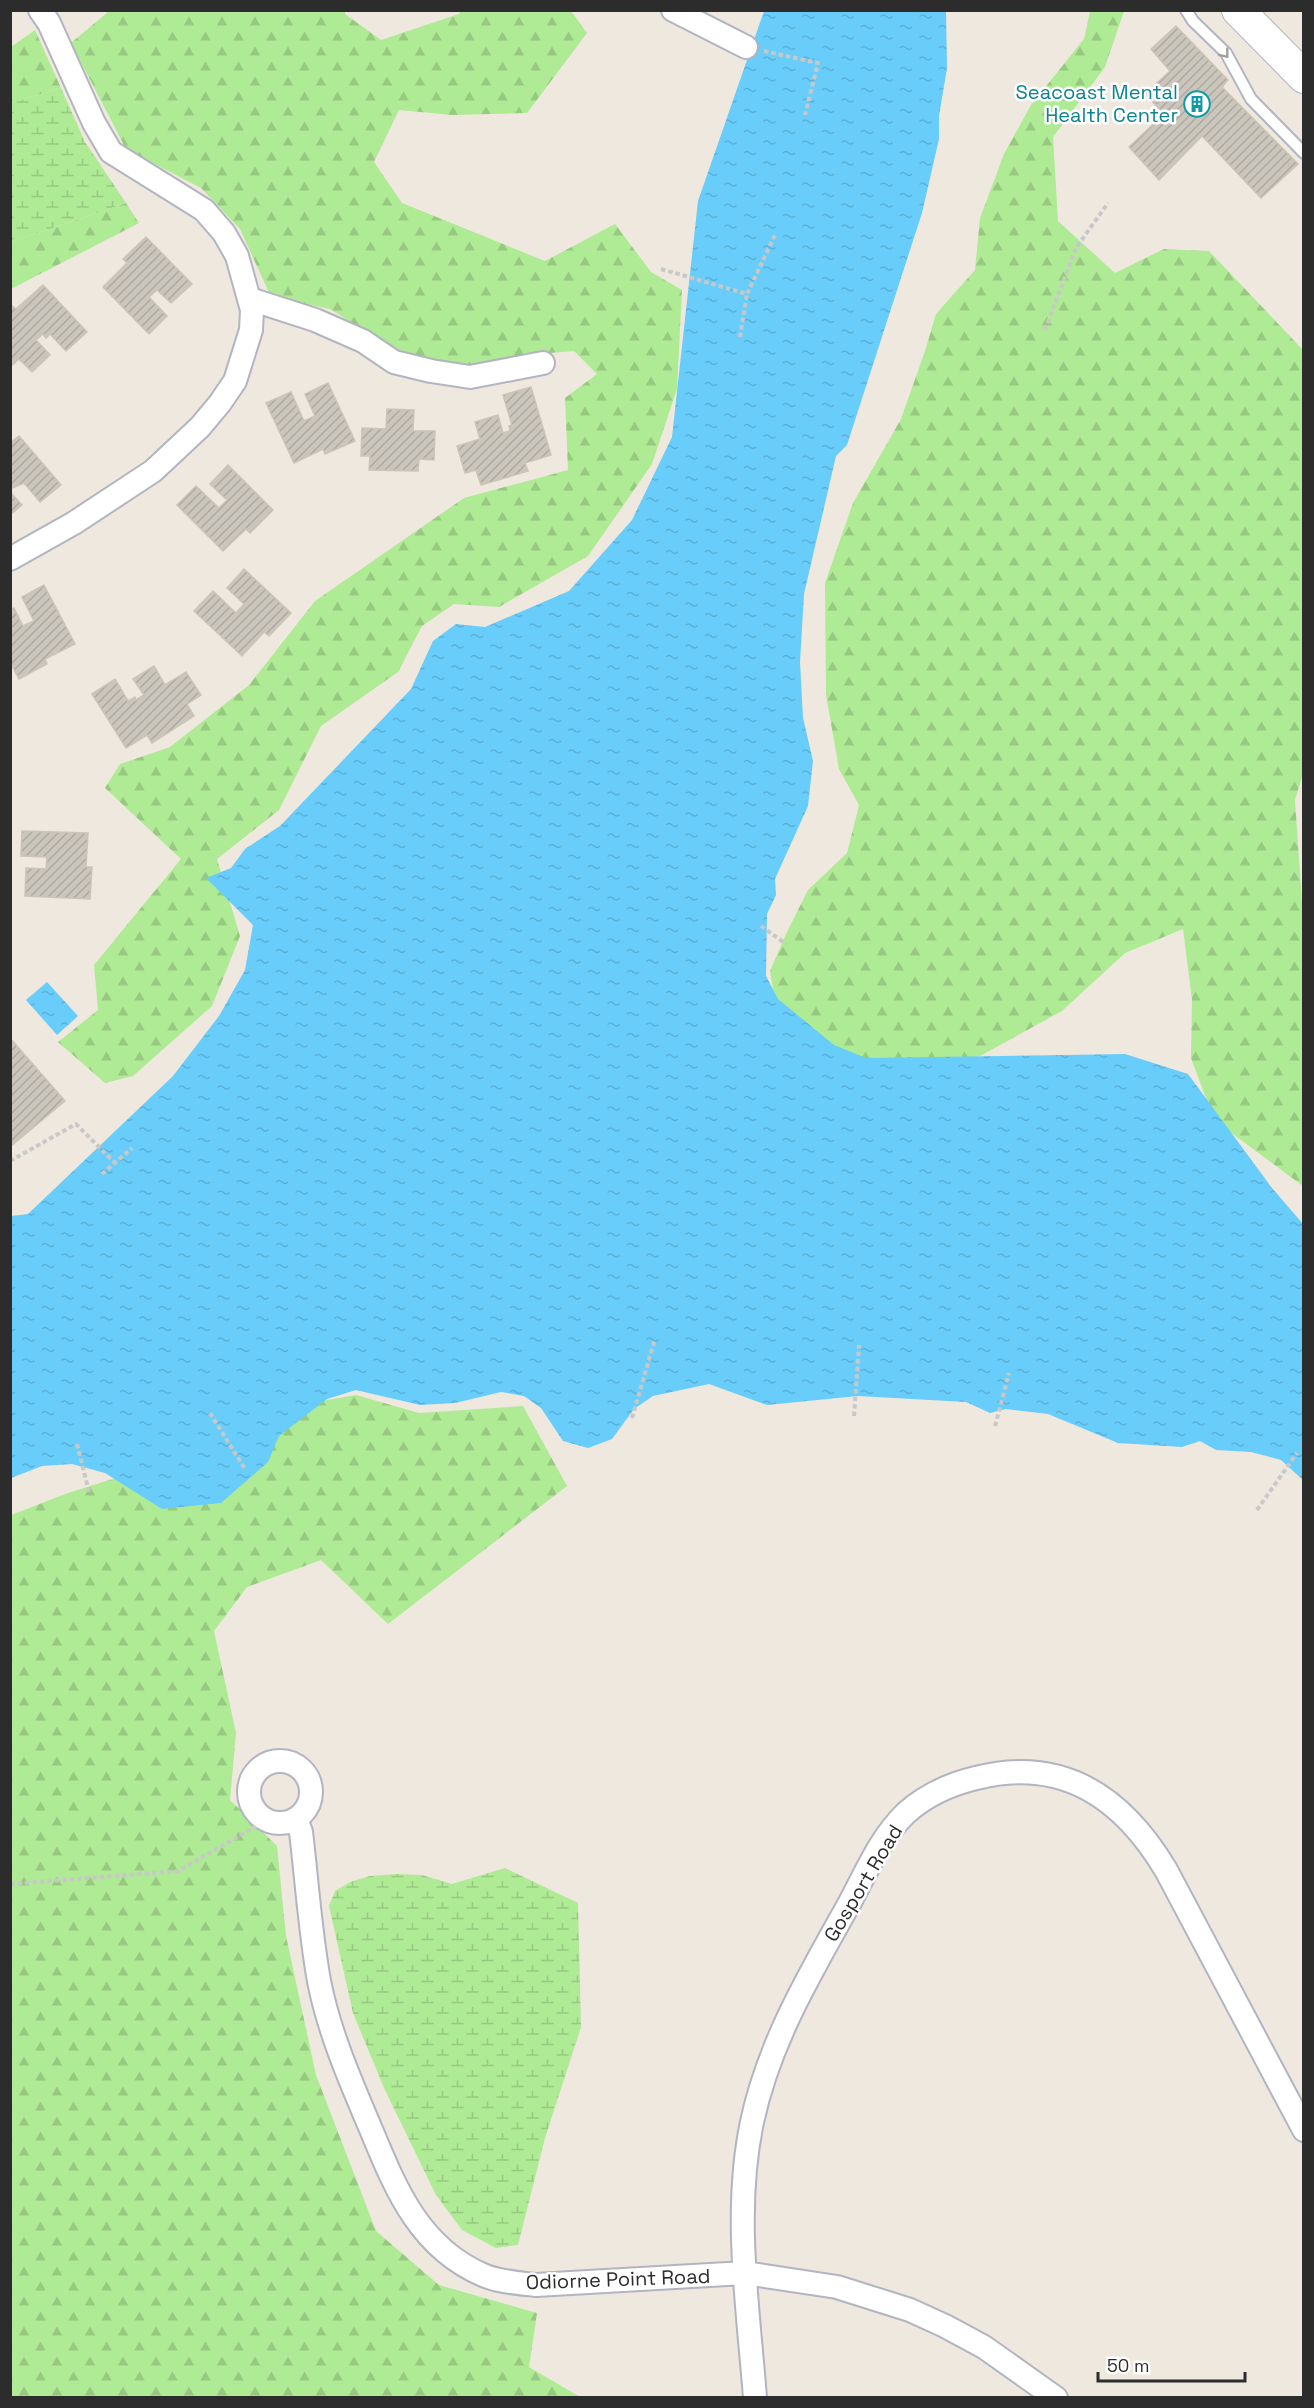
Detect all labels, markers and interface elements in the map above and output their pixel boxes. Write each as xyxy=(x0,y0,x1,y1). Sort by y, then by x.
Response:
one-way arrow xyxy=(1217,47,1228,58)
place label: Seacoast Mental Health Center xyxy=(1016,79,1178,128)
building icon: Seacoast Mental Health Center xyxy=(1182,89,1212,119)
street label: Gosport Road xyxy=(818,1820,908,1946)
street label: Odiorne Point Road xyxy=(525,2263,711,2295)
scale bar xyxy=(1098,2345,1245,2383)
text: 50 m xyxy=(1107,2354,1149,2377)

